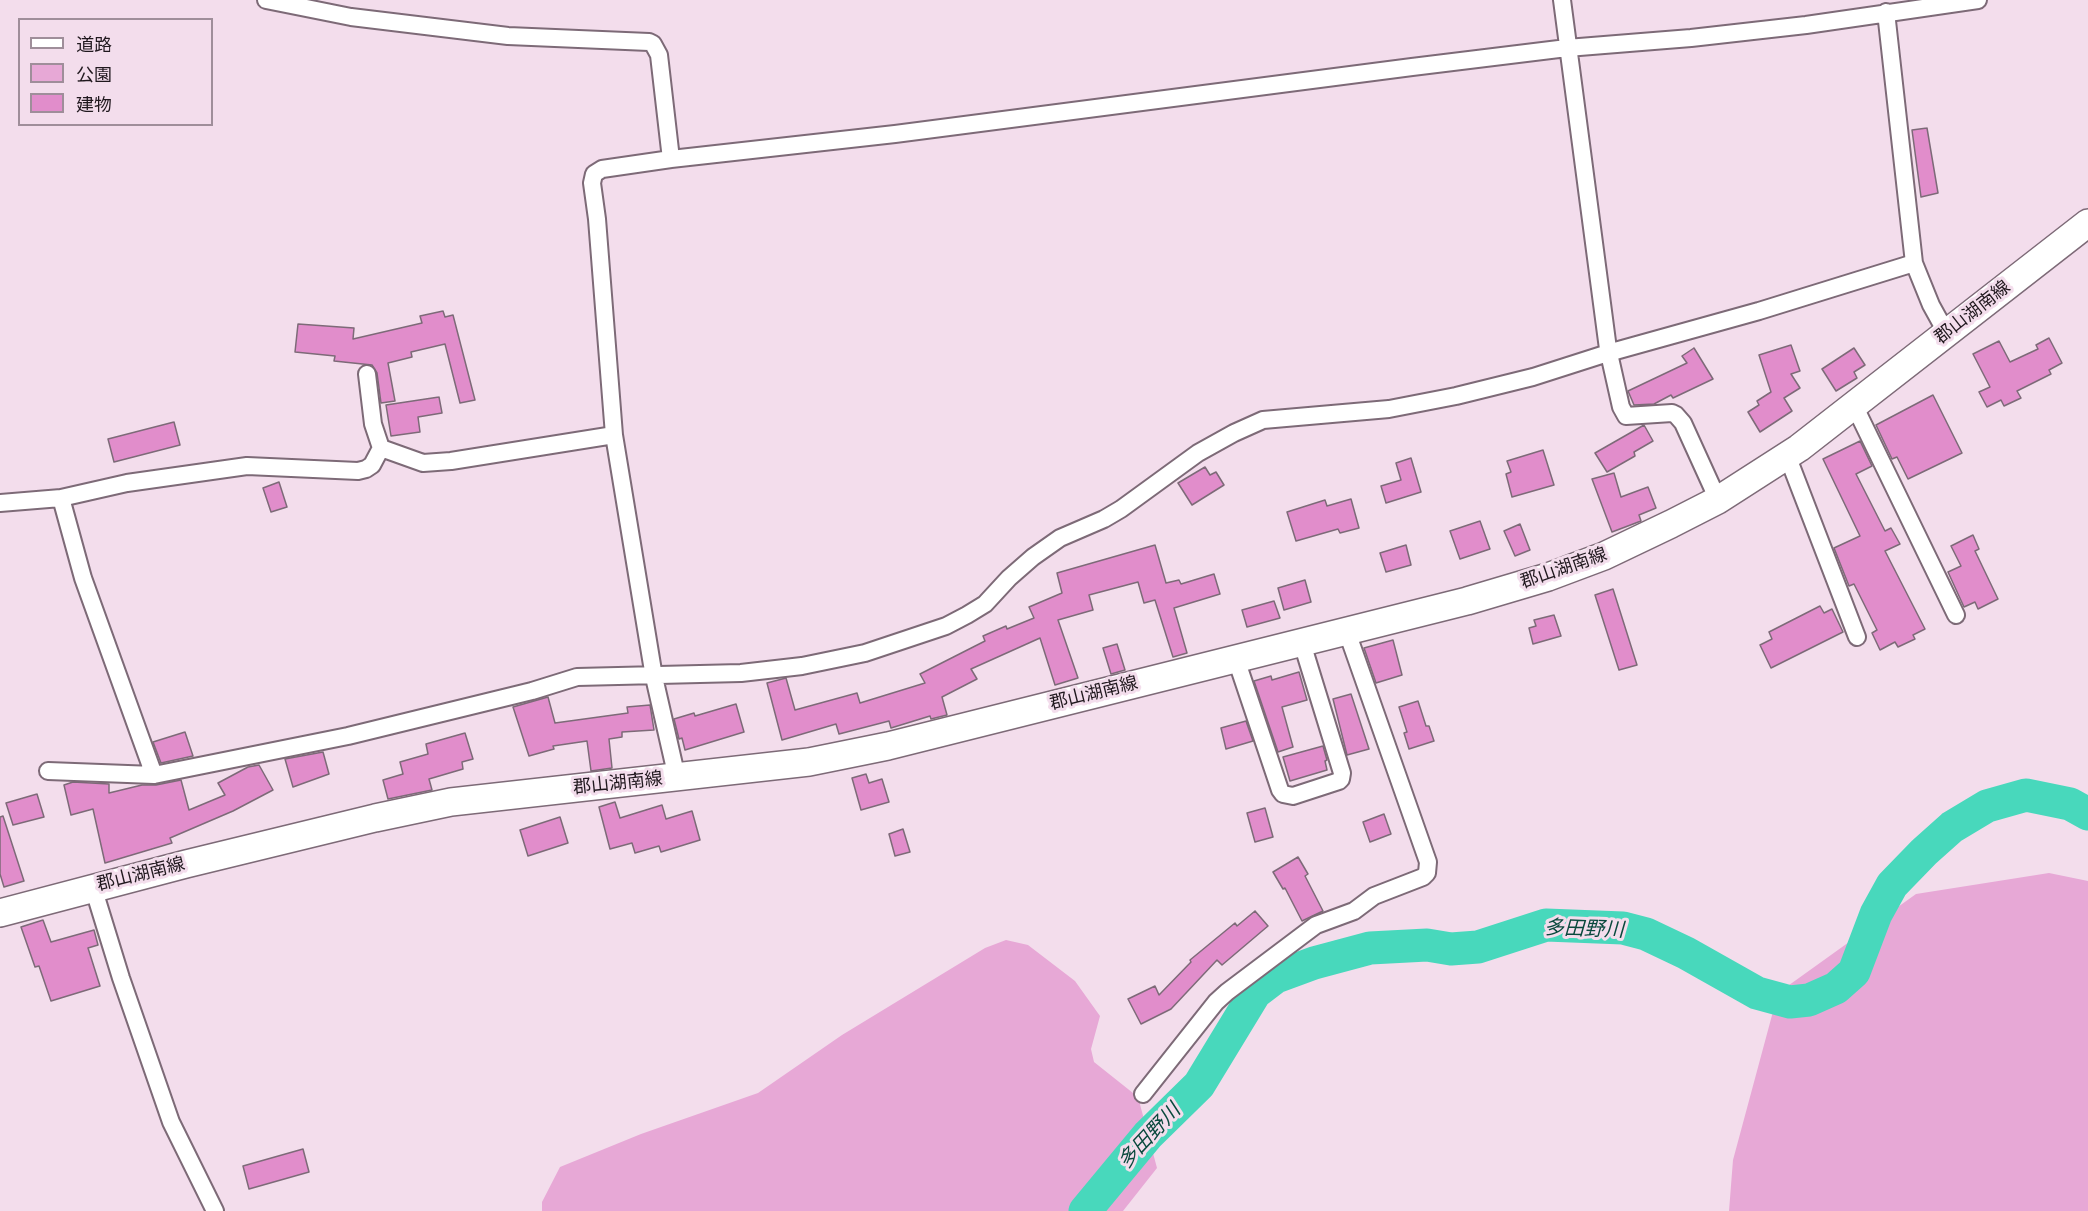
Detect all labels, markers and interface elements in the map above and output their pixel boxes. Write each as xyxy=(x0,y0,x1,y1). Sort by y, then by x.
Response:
legend xyxy=(18,18,213,126)
text: 道路 xyxy=(76,32,112,57)
text: 公園 xyxy=(76,62,112,87)
text: 建物 xyxy=(76,92,112,117)
street label: 郡山湖南線 xyxy=(1931,277,2015,349)
street label: 郡山湖南線 xyxy=(1518,544,1610,594)
street label: 郡山湖南線 xyxy=(1048,673,1140,715)
street label: 郡山湖南線 xyxy=(572,769,664,799)
street label: 郡山湖南線 xyxy=(95,854,187,896)
water label: 多田野川 xyxy=(1544,917,1624,943)
water label: 多田野川 xyxy=(1114,1100,1186,1174)

